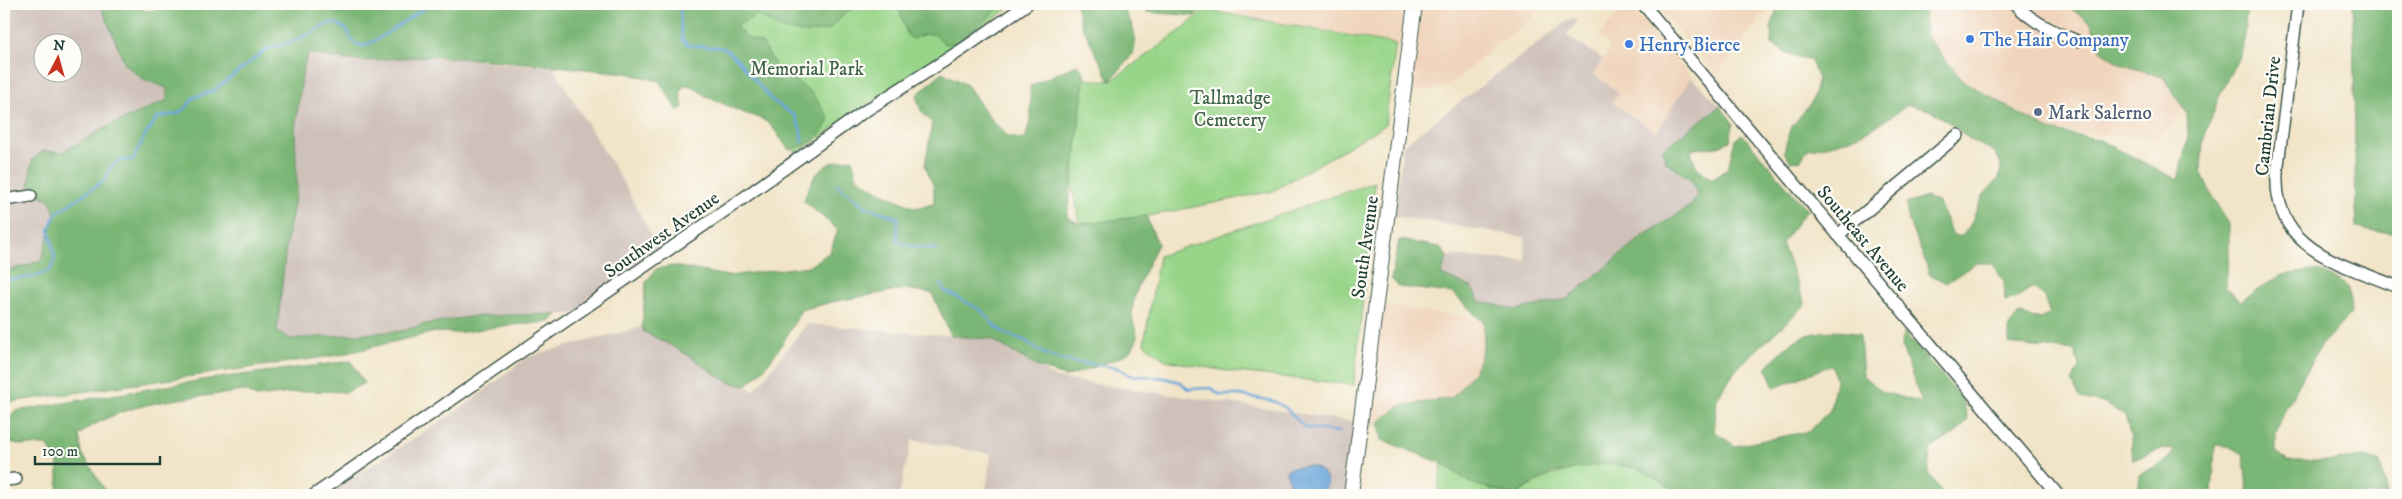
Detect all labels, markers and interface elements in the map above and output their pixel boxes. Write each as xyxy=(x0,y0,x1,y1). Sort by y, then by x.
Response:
place label: The Hair Company xyxy=(1980,29,2130,52)
north arrow xyxy=(32,32,82,82)
marker: The Hair Company xyxy=(1964,33,1976,45)
place label: Henry Bierce xyxy=(1639,34,1741,57)
text: N xyxy=(53,37,66,56)
marker: Henry Bierce xyxy=(1623,38,1635,50)
street label: Cambrian Drive xyxy=(2251,55,2286,177)
park label: Memorial Park xyxy=(750,58,864,81)
park label: Tallmadge Cemetery xyxy=(1189,87,1271,132)
place label: Mark Salerno xyxy=(2048,102,2152,125)
marker: Mark Salerno xyxy=(2032,106,2044,118)
street label: Southeast Avenue xyxy=(1812,181,1914,297)
street label: Southwest Avenue xyxy=(600,187,724,284)
street label: South Avenue xyxy=(1347,194,1384,300)
scale bar xyxy=(35,434,160,466)
text: 100 m xyxy=(42,442,78,461)

